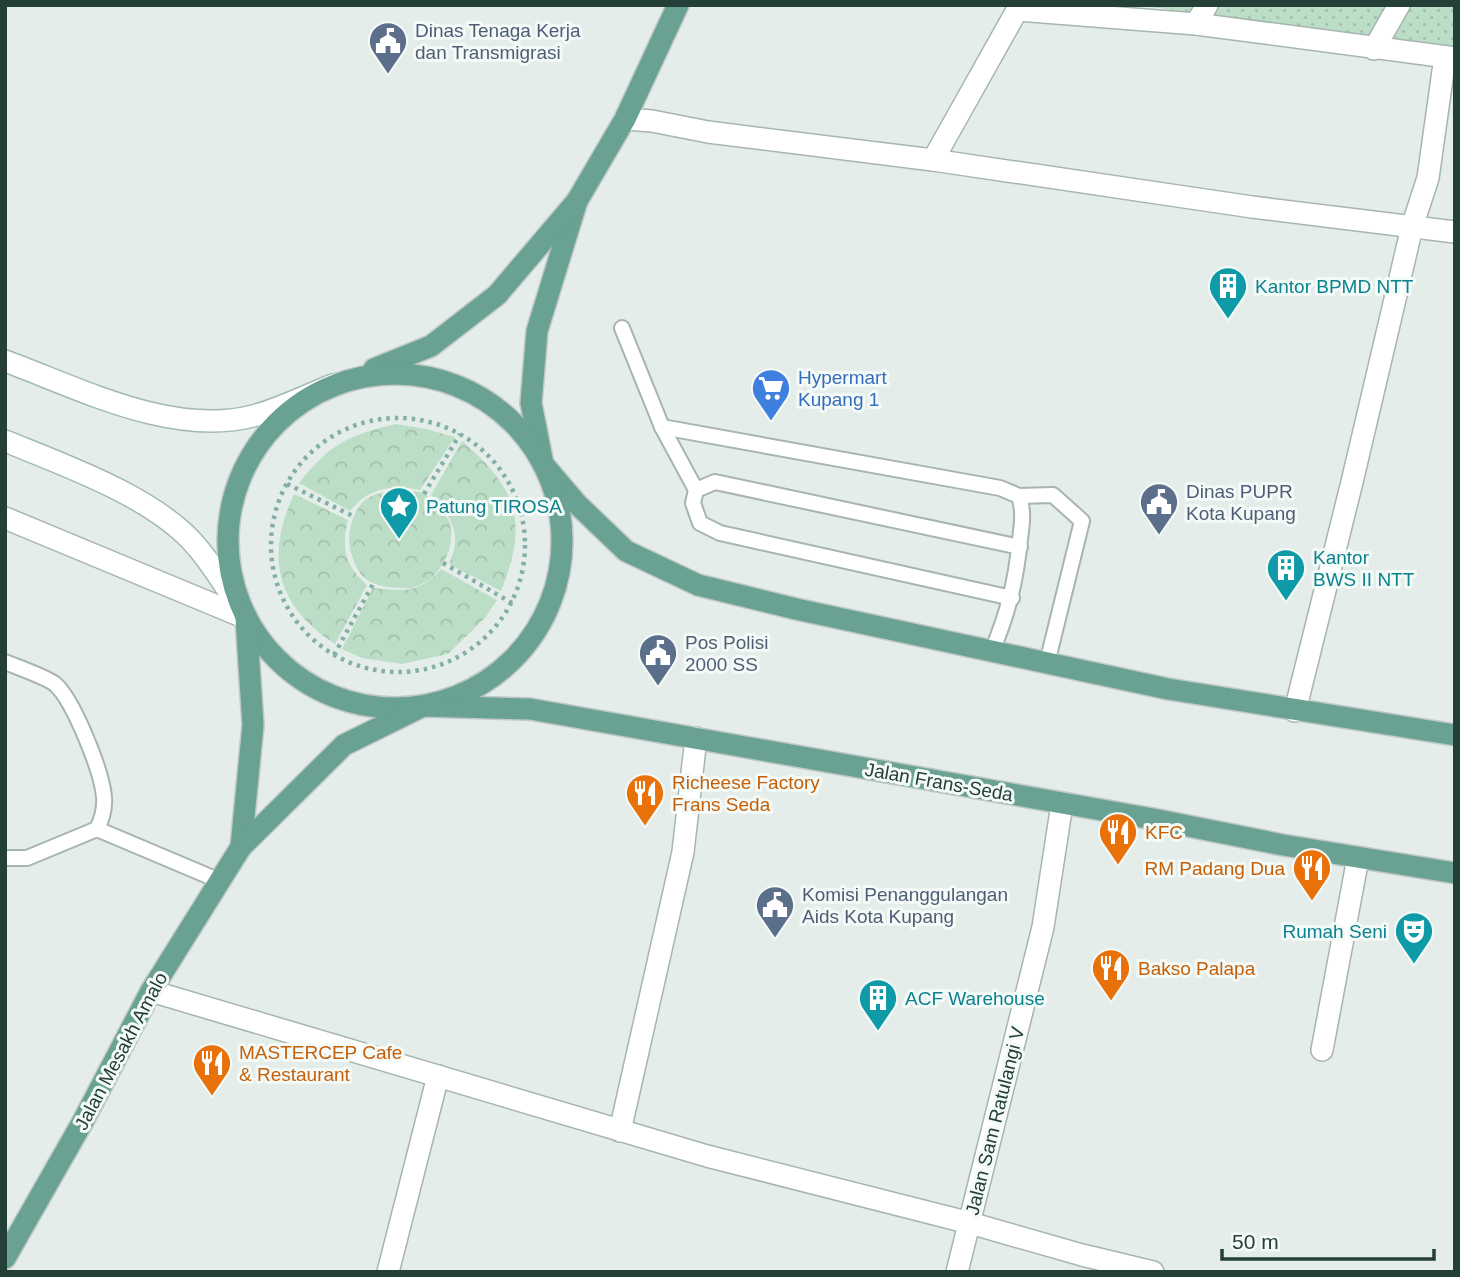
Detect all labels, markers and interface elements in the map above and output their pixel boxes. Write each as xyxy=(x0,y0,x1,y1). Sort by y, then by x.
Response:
public building icon: Dinas Tenaga Kerja dan Transmigrasi xyxy=(367,20,409,75)
place label: Dinas Tenaga Kerja dan Transmigrasi xyxy=(415,20,581,63)
building icon: Kantor BPMD NTT xyxy=(1207,265,1249,320)
place label: Kantor BPMD NTT xyxy=(1255,276,1414,297)
supermarket icon: Hypermart Kupang 1 xyxy=(750,367,792,422)
place label: Hypermart Kupang 1 xyxy=(798,367,887,410)
public building icon: Dinas PUPR Kota Kupang xyxy=(1138,481,1180,536)
place label: Dinas PUPR Kota Kupang xyxy=(1186,481,1296,524)
place icon: Patung TIROSA xyxy=(378,485,420,540)
place label: Patung TIROSA xyxy=(426,496,562,517)
building icon: Kantor BWS II NTT xyxy=(1265,547,1307,602)
place label: Kantor BWS II NTT xyxy=(1313,547,1415,590)
public building icon: Pos Polisi 2000 SS xyxy=(637,632,679,687)
place label: Pos Polisi 2000 SS xyxy=(685,632,768,675)
street label: Jalan Frans-Seda xyxy=(863,759,1015,805)
restaurant icon: Richeese Factory Frans Seda xyxy=(624,772,666,827)
place label: Richeese Factory Frans Seda xyxy=(672,772,820,815)
restaurant icon: KFC xyxy=(1097,811,1139,866)
place label: KFC xyxy=(1145,822,1183,843)
restaurant icon: RM Padang Dua xyxy=(1291,847,1333,902)
place label: RM Padang Dua xyxy=(1145,858,1285,879)
public building icon: Komisi Penanggulangan Aids Kota Kupang xyxy=(754,884,796,939)
place label: Komisi Penanggulangan Aids Kota Kupang xyxy=(802,884,1008,927)
theatre icon: Rumah Seni xyxy=(1393,910,1435,965)
place label: Rumah Seni xyxy=(1282,921,1387,942)
restaurant icon: Bakso Palapa xyxy=(1090,947,1132,1002)
place label: Bakso Palapa xyxy=(1138,958,1256,979)
street label: Jalan Mesakh Amalo xyxy=(71,969,171,1133)
building icon: ACF Warehouse xyxy=(857,977,899,1032)
place label: ACF Warehouse xyxy=(905,988,1045,1009)
street label: Jalan Sam Ratulangi V xyxy=(961,1024,1029,1217)
restaurant icon: MASTERCEP Cafe & Restaurant xyxy=(191,1042,233,1097)
place label: MASTERCEP Cafe & Restaurant xyxy=(239,1042,402,1085)
scale bar xyxy=(1222,1218,1434,1262)
text: 50 m xyxy=(1232,1230,1279,1253)

